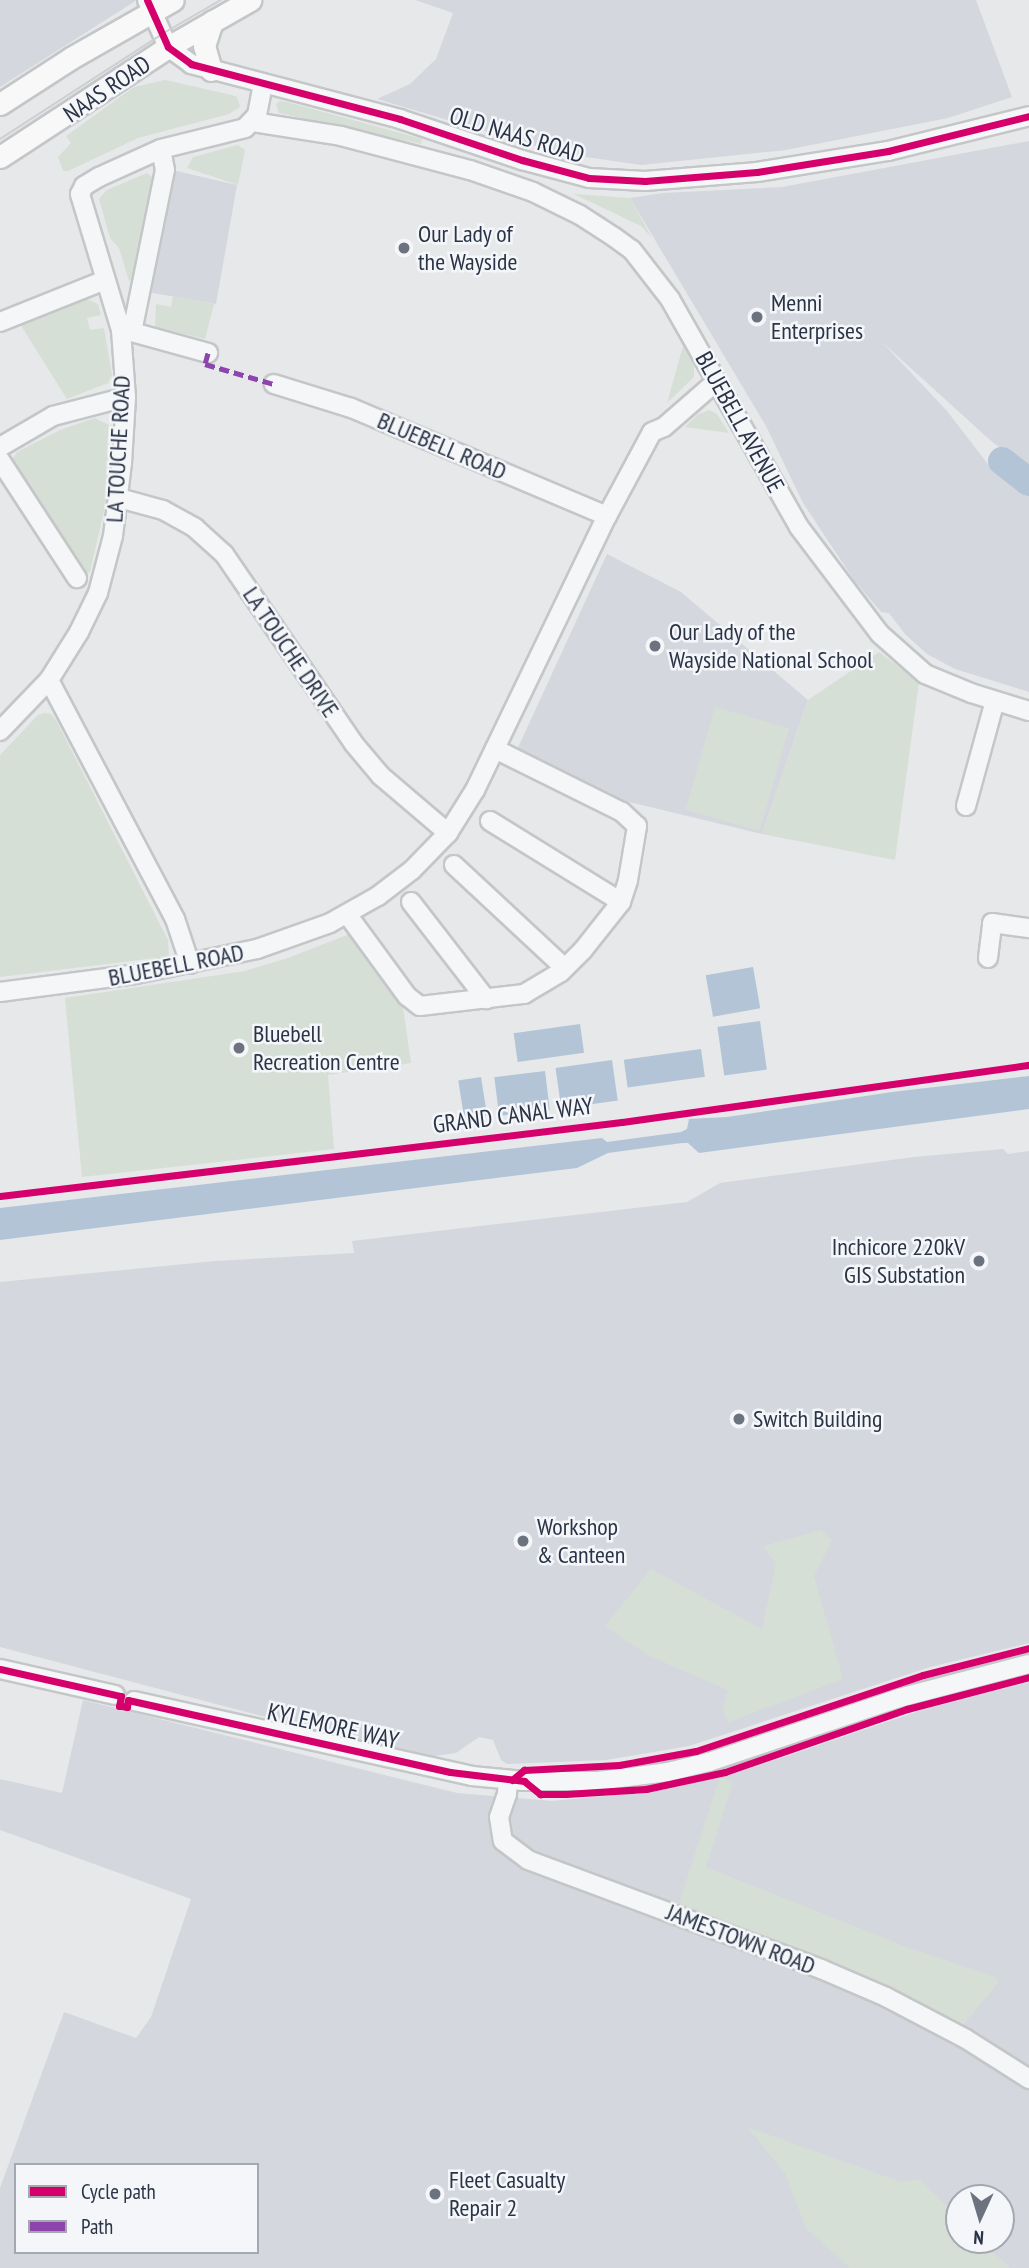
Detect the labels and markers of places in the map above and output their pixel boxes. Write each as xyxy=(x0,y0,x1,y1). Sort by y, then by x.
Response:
place label: Our Lady of the Wayside xyxy=(418,220,518,276)
marker: Our Lady of the Wayside xyxy=(396,240,412,256)
place label: Menni Enterprises xyxy=(771,289,863,345)
marker: Menni Enterprises xyxy=(749,309,765,325)
place label: Our Lady of the Wayside National School xyxy=(669,618,873,674)
marker: Our Lady of the Wayside National School xyxy=(647,638,663,654)
place label: Bluebell Recreation Centre xyxy=(253,1020,400,1076)
marker: Bluebell Recreation Centre xyxy=(231,1040,247,1056)
place label: Inchicore 220kV GIS Substation xyxy=(832,1233,965,1289)
marker: Inchicore 220kV GIS Substation xyxy=(971,1253,987,1269)
place label: Switch Building xyxy=(753,1405,882,1433)
marker: Switch Building xyxy=(731,1411,747,1427)
place label: Workshop & Canteen xyxy=(537,1513,625,1569)
marker: Workshop & Canteen xyxy=(515,1533,531,1549)
place label: Fleet Casualty Repair 2 xyxy=(449,2166,565,2222)
marker: Fleet Casualty Repair 2 xyxy=(427,2186,443,2202)

